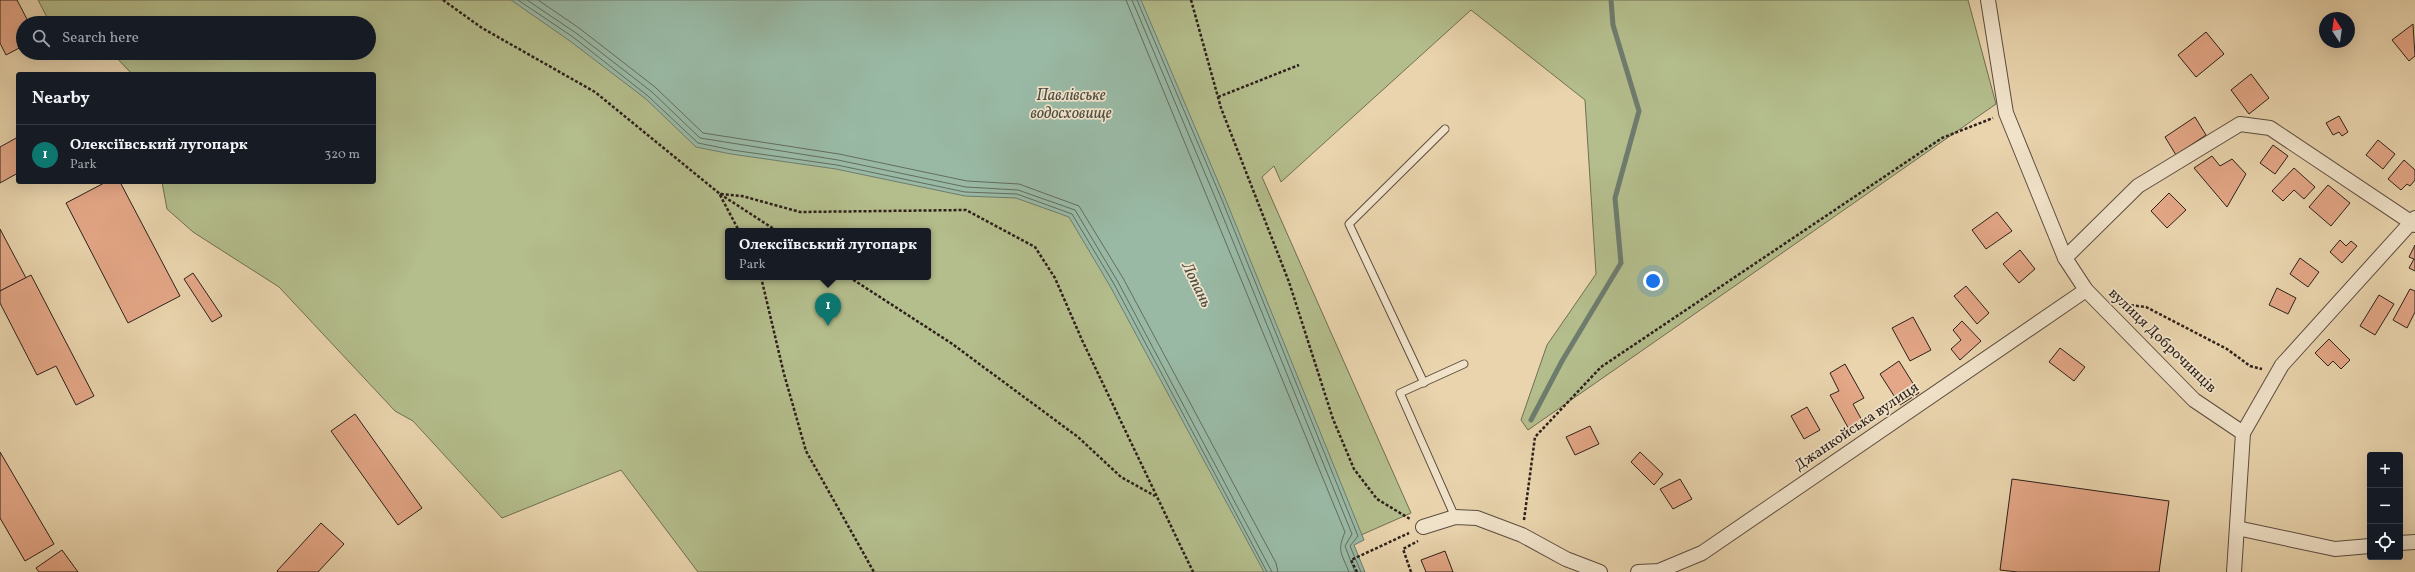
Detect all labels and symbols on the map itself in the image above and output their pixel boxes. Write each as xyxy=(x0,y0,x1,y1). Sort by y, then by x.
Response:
north arrow xyxy=(2319,12,2355,48)
water label: Павлівське водосховище xyxy=(1030,85,1112,125)
water label: Лопань xyxy=(1175,258,1217,312)
your location xyxy=(1643,271,1663,291)
street label: вулиця Доброчинців xyxy=(2103,284,2221,398)
pin: 1 xyxy=(815,293,841,326)
street label: Джанкойська вулиця xyxy=(1791,377,1923,476)

